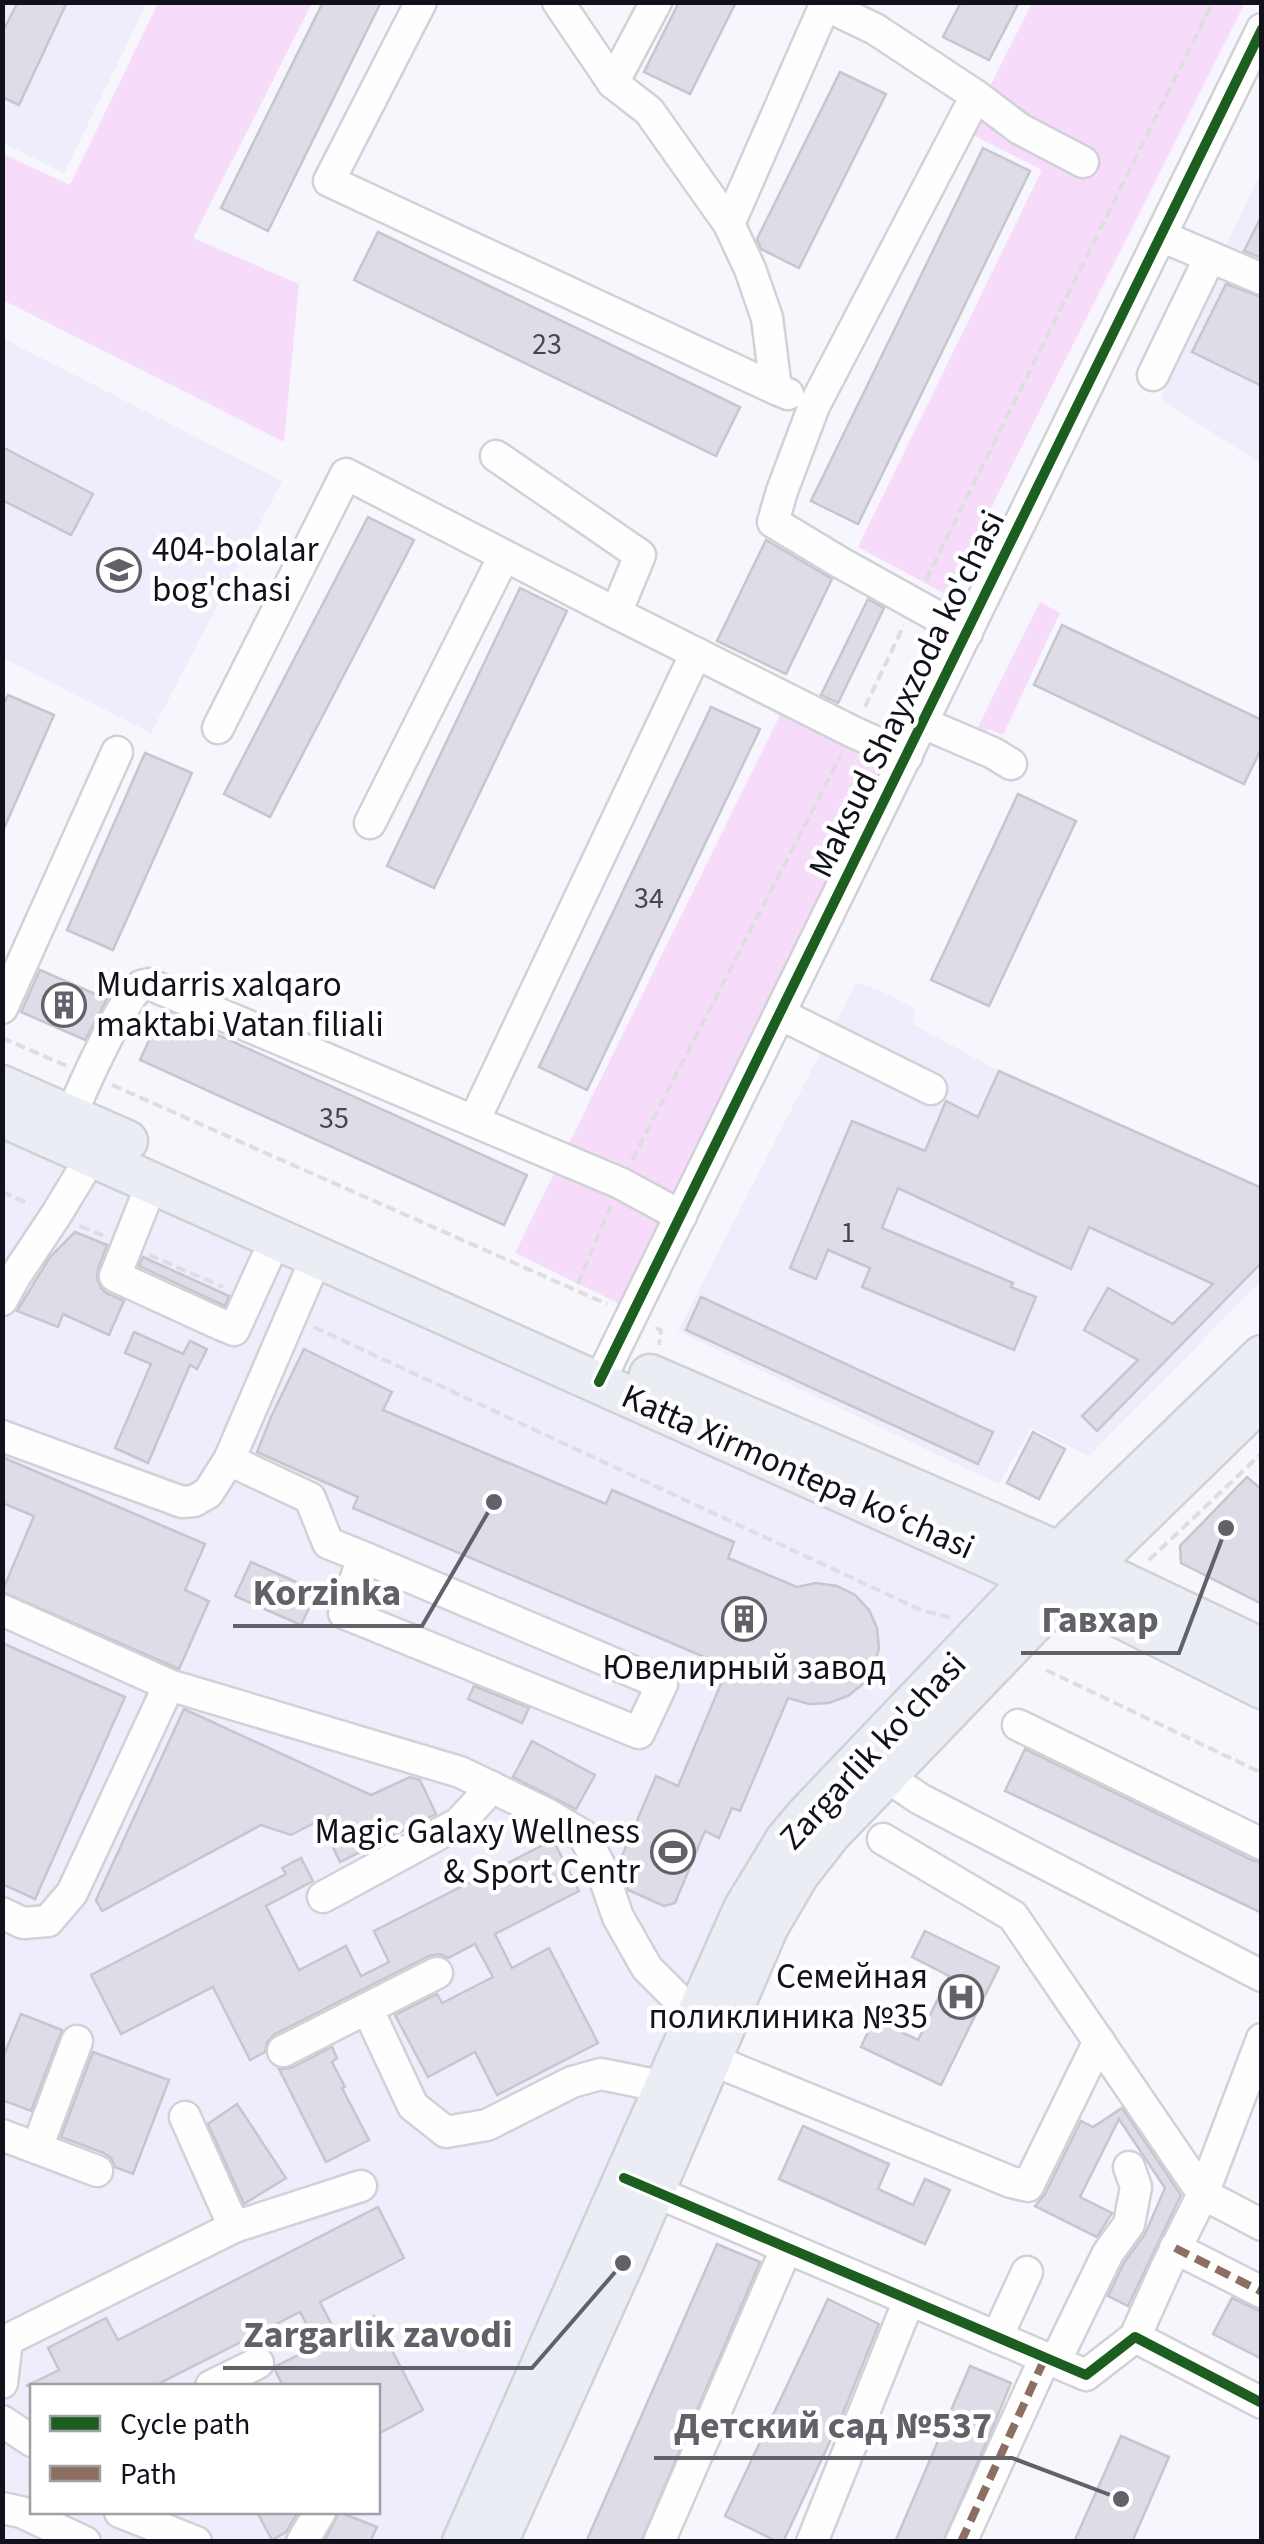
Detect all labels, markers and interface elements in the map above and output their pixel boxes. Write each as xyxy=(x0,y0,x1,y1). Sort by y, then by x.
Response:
house number: 23 xyxy=(532,323,562,366)
street label: Maksud Shayxzoda ko'chasi xyxy=(796,502,1018,886)
place label: 404-bolalar bog'chasi xyxy=(152,525,320,615)
school or university icon: 404-bolalar bog'chasi xyxy=(96,547,142,593)
house number: 34 xyxy=(634,877,664,920)
place label: Mudarris xalqaro maktabi Vatan filiali xyxy=(96,960,384,1050)
building icon: Mudarris xalqaro maktabi Vatan filiali xyxy=(41,982,87,1028)
house number: 35 xyxy=(319,1097,349,1140)
house number: 1 xyxy=(841,1211,855,1254)
street label: Katta Xirmontepa koʻchasi xyxy=(614,1372,982,1572)
callout: Korzinka xyxy=(233,1558,422,1626)
text: Korzinka xyxy=(253,1566,401,1620)
callout: Гавхар xyxy=(1021,1585,1179,1653)
text: Гавхар xyxy=(1041,1593,1159,1647)
building icon: Ювелирный завод xyxy=(721,1596,767,1642)
street label: Zargarlik ko'chasi xyxy=(768,1641,978,1861)
place label: Ювелирный завод xyxy=(602,1643,886,1693)
place label: Magic Galaxy Wellness & Sport Centr xyxy=(314,1807,641,1897)
sports icon: Magic Galaxy Wellness & Sport Centr xyxy=(650,1829,696,1875)
place label: Семейная поликлиника №35 xyxy=(649,1952,928,2042)
hospital icon: Семейная поликлиника №35 xyxy=(938,1974,984,2020)
callout: Zargarlik zavodi xyxy=(223,2300,532,2368)
text: Zargarlik zavodi xyxy=(243,2308,513,2362)
legend xyxy=(30,2384,380,2514)
callout: Детский сад №537 xyxy=(654,2390,1012,2458)
text: Детский сад №537 xyxy=(674,2399,992,2453)
text: Cycle path xyxy=(120,2403,250,2446)
text: Path xyxy=(120,2453,177,2496)

